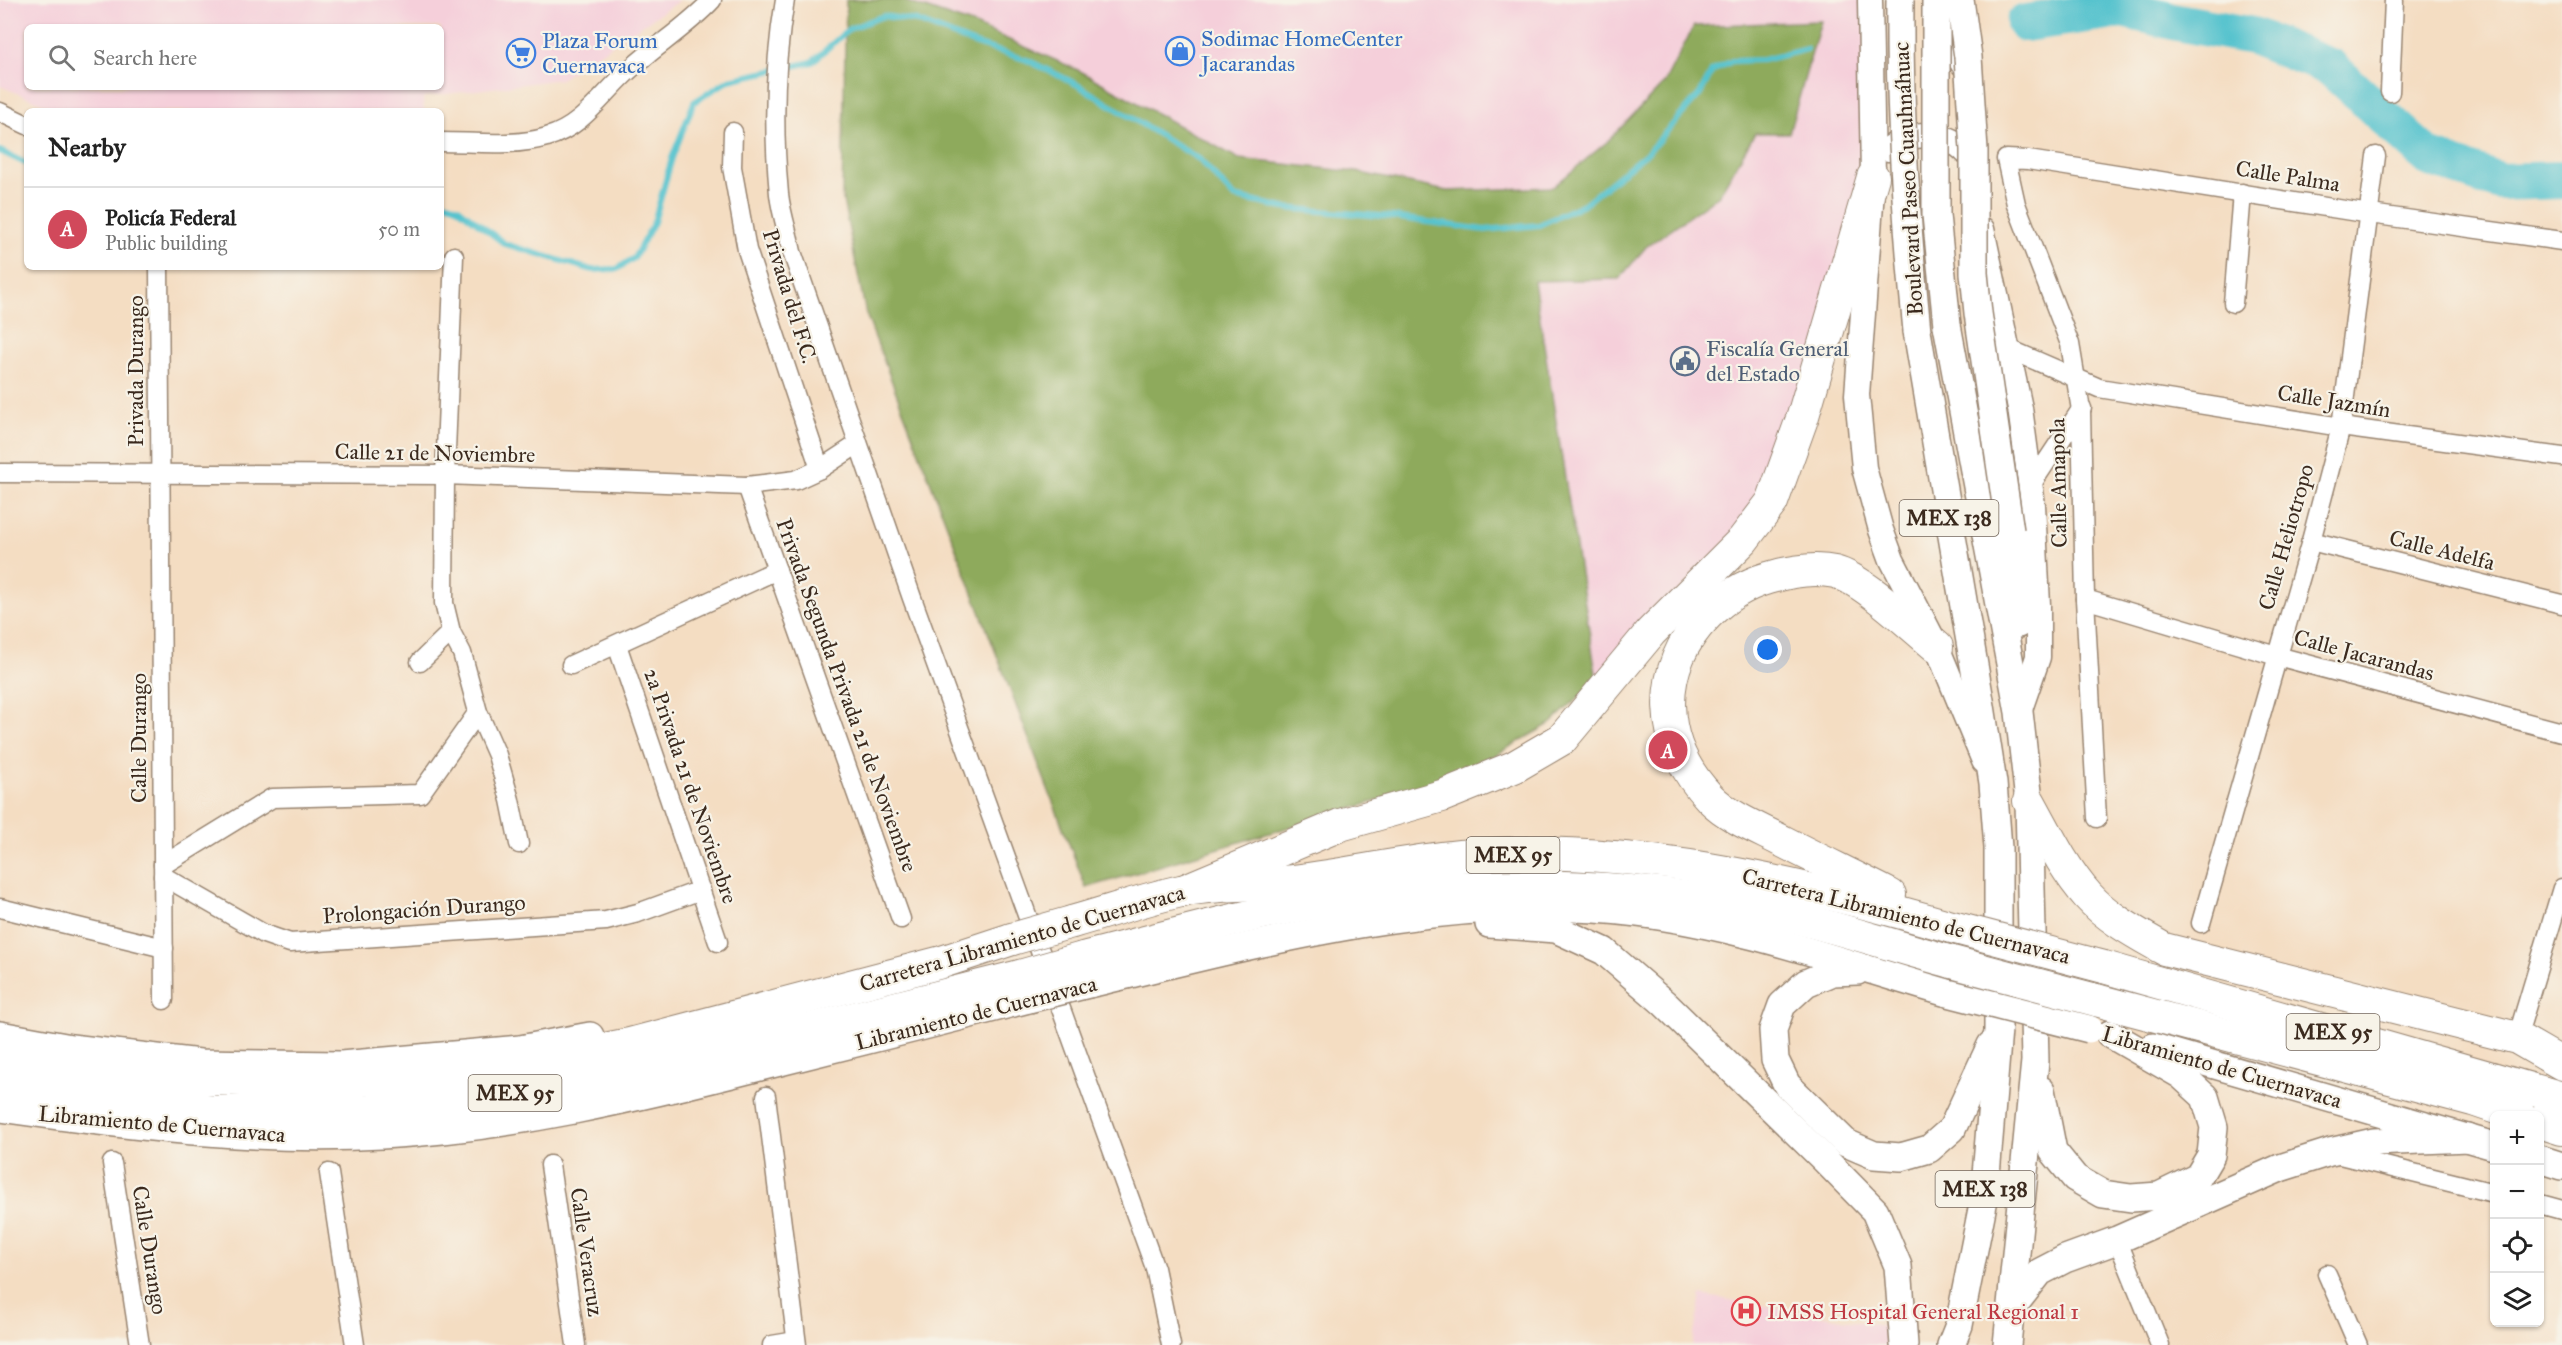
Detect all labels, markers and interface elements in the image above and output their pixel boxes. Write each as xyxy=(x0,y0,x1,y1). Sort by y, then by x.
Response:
search box xyxy=(24,24,444,90)
place label: Sodimac HomeCenter Jacarandas xyxy=(1199,25,1403,77)
place label: Plaza Forum Cuernavaca xyxy=(542,27,658,79)
shop icon: Sodimac HomeCenter Jacarandas xyxy=(1164,35,1196,67)
supermarket icon: Plaza Forum Cuernavaca xyxy=(505,37,537,69)
icon: search xyxy=(45,41,78,74)
street label: Boulevard Paseo Cuauhnáhuac xyxy=(1887,41,1929,317)
text: Search here xyxy=(93,44,197,71)
text: Nearby xyxy=(48,131,126,163)
street label: Calle Palma xyxy=(2234,154,2343,198)
text: Policía Federal xyxy=(105,204,236,231)
text: A xyxy=(61,217,74,241)
text: 50 m xyxy=(378,217,420,241)
street label: Privada del F.C. xyxy=(757,226,823,366)
text: Public building xyxy=(105,231,227,255)
street label: Privada Durango xyxy=(122,295,149,447)
place label: Fiscalía General del Estado xyxy=(1706,335,1849,387)
public building icon: Fiscalía General del Estado xyxy=(1669,345,1701,377)
street label: Calle Jazmín xyxy=(2275,379,2393,423)
street label: Calle Amapola xyxy=(2043,417,2073,548)
street label: Calle 21 de Noviembre xyxy=(334,438,536,468)
street label: Calle Heliotropo xyxy=(2252,461,2320,613)
road number: MEX 138 xyxy=(1900,500,1998,536)
street label: Privada Segunda Privada 21 de Noviembre xyxy=(770,514,924,876)
street label: Calle Adelfa xyxy=(2387,524,2498,576)
street label: Calle Jacarandas xyxy=(2291,623,2437,687)
your location xyxy=(1753,635,1782,664)
street label: 2a Privada 21 de Noviembre xyxy=(638,665,744,907)
street label: Calle Durango xyxy=(125,673,152,803)
pin: A xyxy=(1648,728,1688,772)
road number: MEX 95 xyxy=(1466,837,1559,873)
street label: Carretera Libramiento de Cuernavaca xyxy=(1739,862,2073,970)
street label: Carretera Libramiento de Cuernavaca xyxy=(856,878,1188,997)
street label: Prolongación Durango xyxy=(322,888,526,930)
street label: Libramiento de Cuernavaca xyxy=(852,970,1100,1056)
road number: MEX 95 xyxy=(2286,1014,2380,1050)
street label: Libramiento de Cuernavaca xyxy=(2099,1020,2346,1114)
road number: MEX 95 xyxy=(468,1075,562,1111)
street label: Libramiento de Cuernavaca xyxy=(37,1100,287,1148)
map controls xyxy=(2490,1111,2544,1327)
button: + xyxy=(2490,1111,2544,1165)
button: − xyxy=(2490,1165,2544,1219)
road number: MEX 138 xyxy=(1936,1171,2034,1207)
street label: Calle Durango xyxy=(126,1184,174,1316)
street label: Calle Veracruz xyxy=(565,1186,609,1318)
button: locate xyxy=(2490,1219,2544,1273)
button: layers xyxy=(2490,1273,2544,1327)
hospital icon: IMSS Hospital General Regional 1 xyxy=(1730,1295,1762,1327)
place label: IMSS Hospital General Regional 1 xyxy=(1767,1298,2079,1325)

